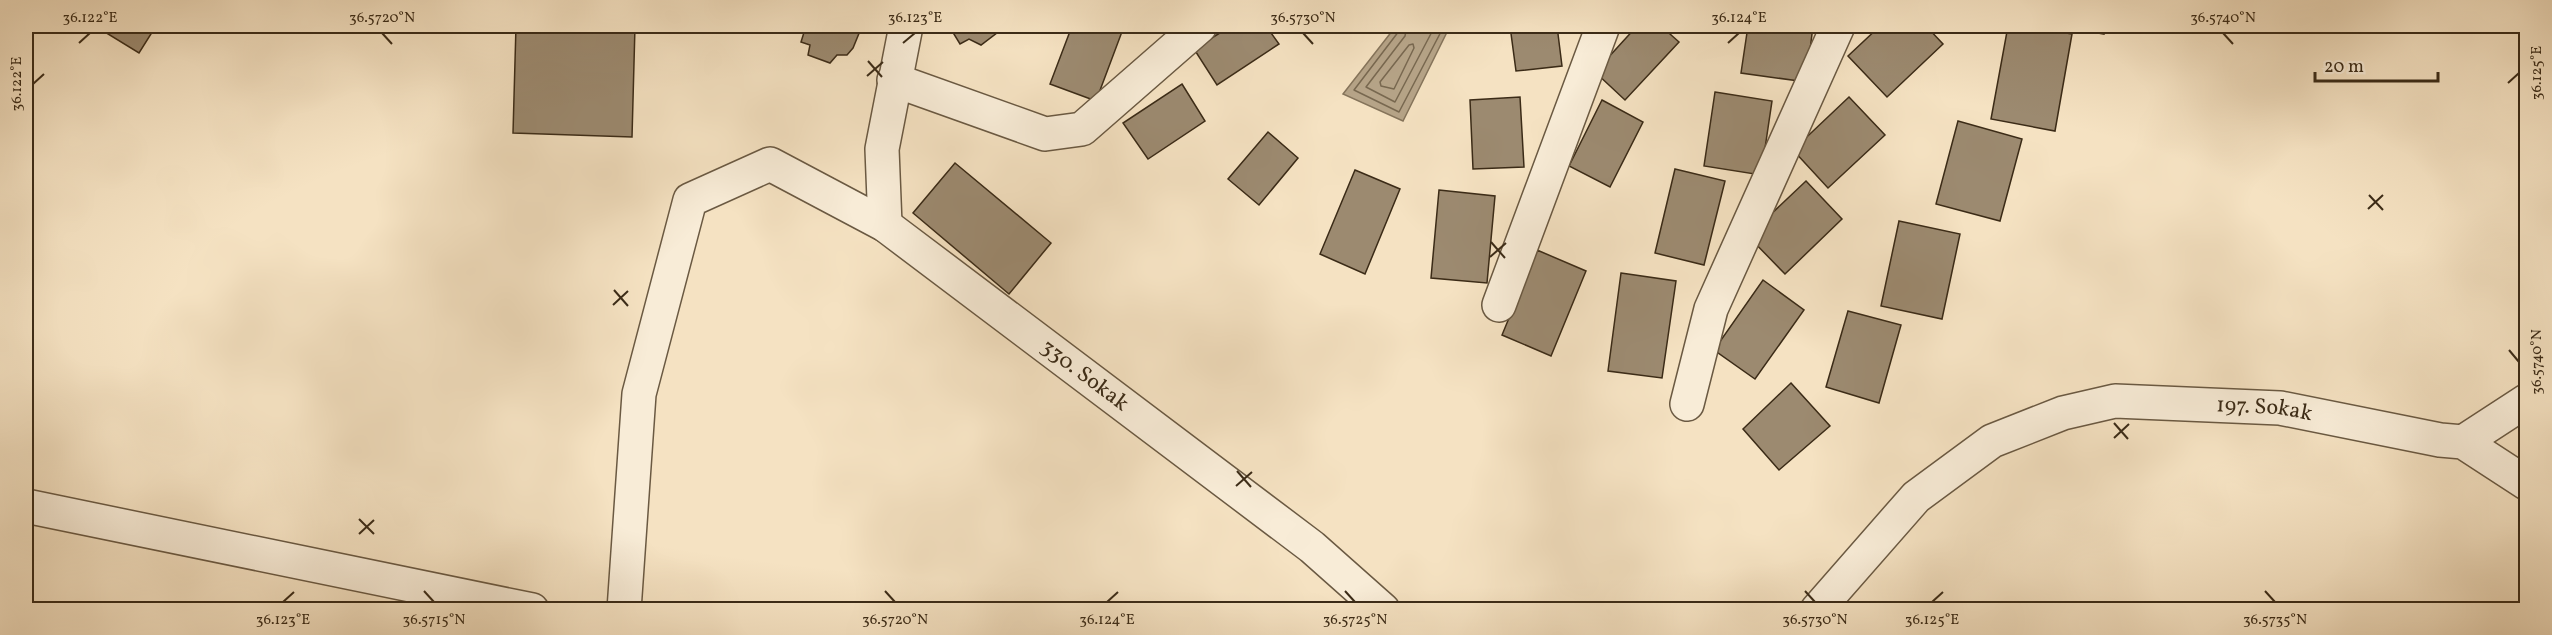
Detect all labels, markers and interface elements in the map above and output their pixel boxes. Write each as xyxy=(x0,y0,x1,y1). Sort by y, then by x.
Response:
text: 36.122°E xyxy=(62,8,118,29)
text: 36.5720°N xyxy=(349,8,415,29)
text: 36.123°E xyxy=(888,8,942,29)
text: 36.5730°N xyxy=(1270,8,1336,29)
text: 36.124°E xyxy=(1711,8,1767,29)
text: 36.5740°N xyxy=(2190,8,2256,29)
scale bar xyxy=(2315,45,2438,83)
text: 36.125°E xyxy=(2527,46,2548,100)
text: 20 m xyxy=(2324,55,2364,80)
text: 36.122°E xyxy=(7,56,28,112)
text: 36.5740°N xyxy=(2527,329,2548,395)
street label: 330. Sokak xyxy=(1034,332,1135,419)
street label: 197. Sokak xyxy=(2216,390,2315,430)
text: 36.123°E xyxy=(256,610,310,631)
text: 36.5715°N xyxy=(403,610,465,631)
text: 36.5720°N xyxy=(862,610,928,631)
text: 36.124°E xyxy=(1079,610,1135,631)
text: 36.5725°N xyxy=(1323,610,1387,631)
text: 36.5730°N xyxy=(1782,610,1848,631)
text: 36.125°E xyxy=(1905,610,1959,631)
text: 36.5735°N xyxy=(2243,610,2307,631)

